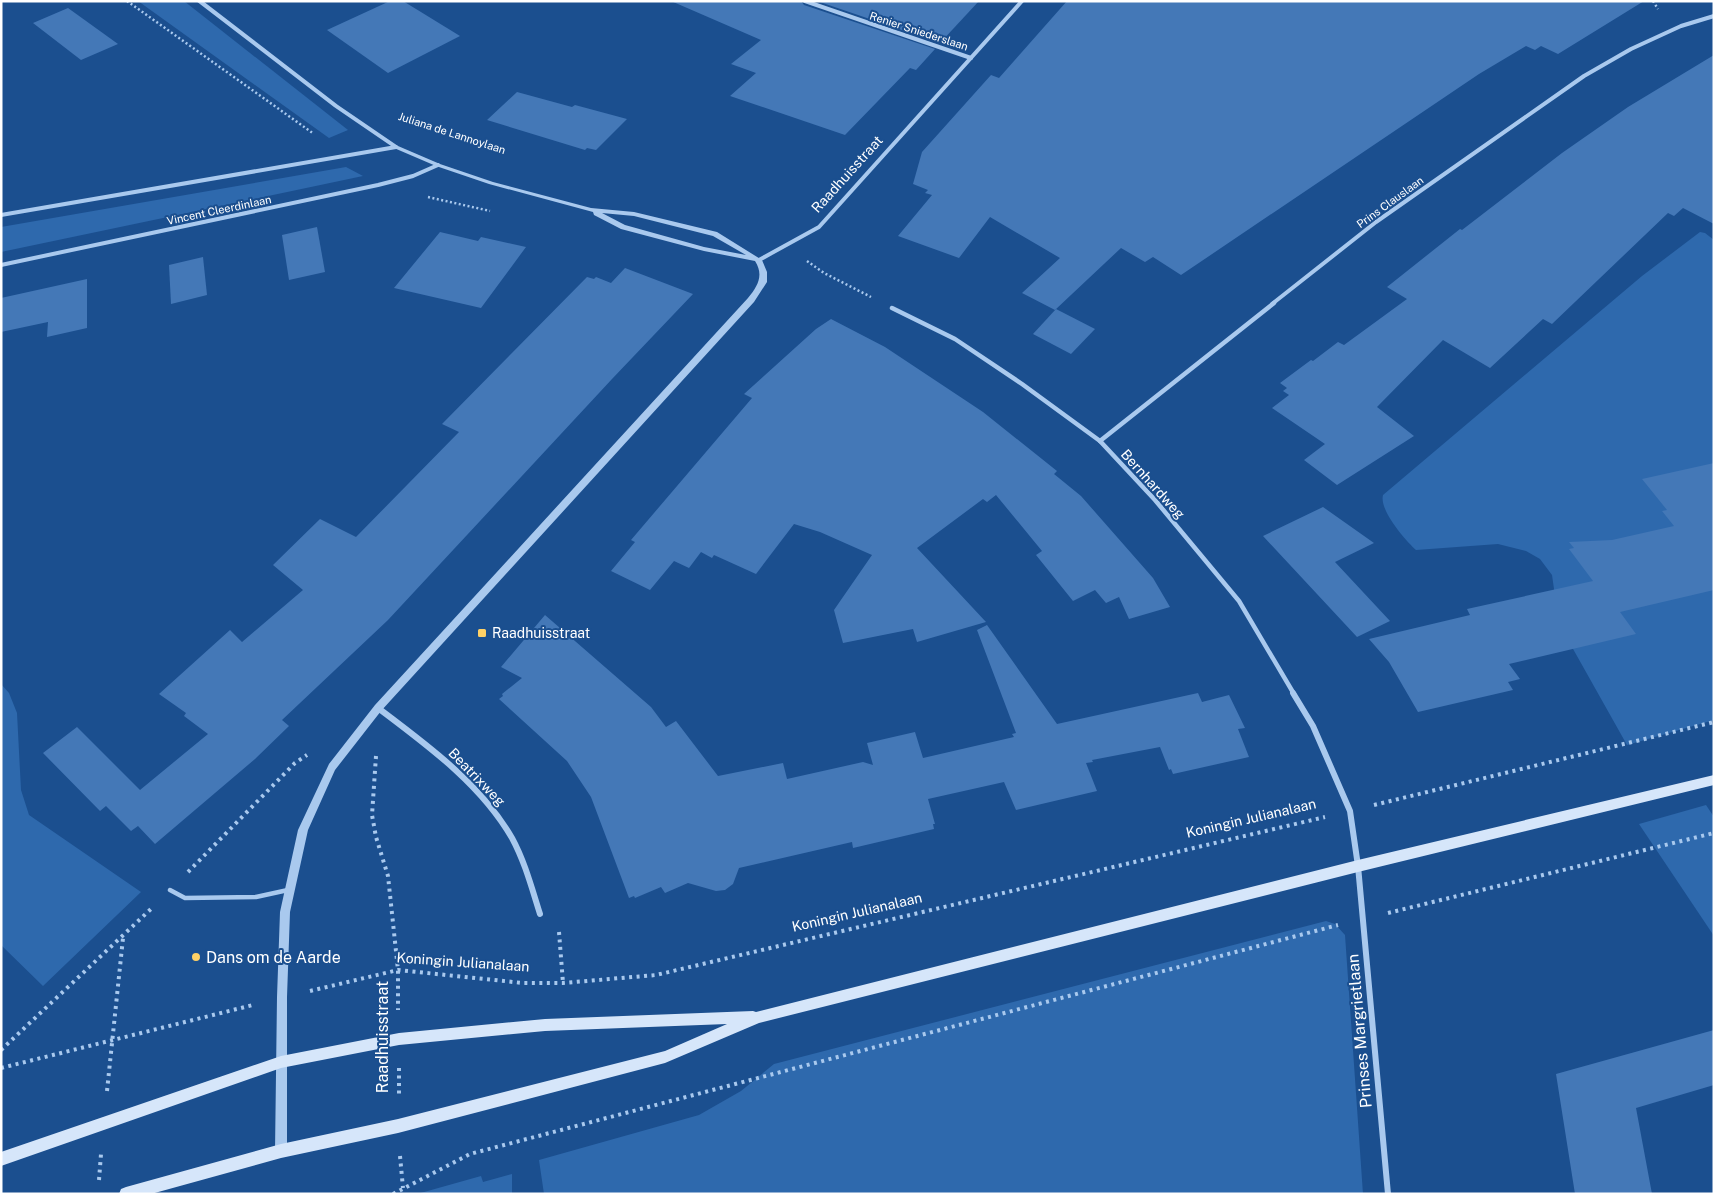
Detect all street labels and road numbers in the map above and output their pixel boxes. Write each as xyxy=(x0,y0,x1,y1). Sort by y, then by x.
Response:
street label: Renier Sniederslaan xyxy=(868,9,970,53)
street label: Juliana de Lannoylaan xyxy=(397,110,507,156)
street label: Raadhuisstraat xyxy=(808,132,886,216)
street label: Prins Clauslaan xyxy=(1354,174,1426,230)
street label: Vincent Cleerdinlaan xyxy=(166,193,272,227)
street label: Bernhardweg xyxy=(1118,446,1189,522)
street label: Beatrixweg xyxy=(445,745,509,810)
street label: Koningin Julianalaan xyxy=(1184,795,1318,841)
street label: Koningin Julianalaan xyxy=(790,889,924,935)
street label: Koningin Julianalaan xyxy=(396,949,530,975)
street label: Prinses Margrietlaan xyxy=(1343,953,1376,1109)
street label: Raadhuisstraat xyxy=(373,981,392,1093)

